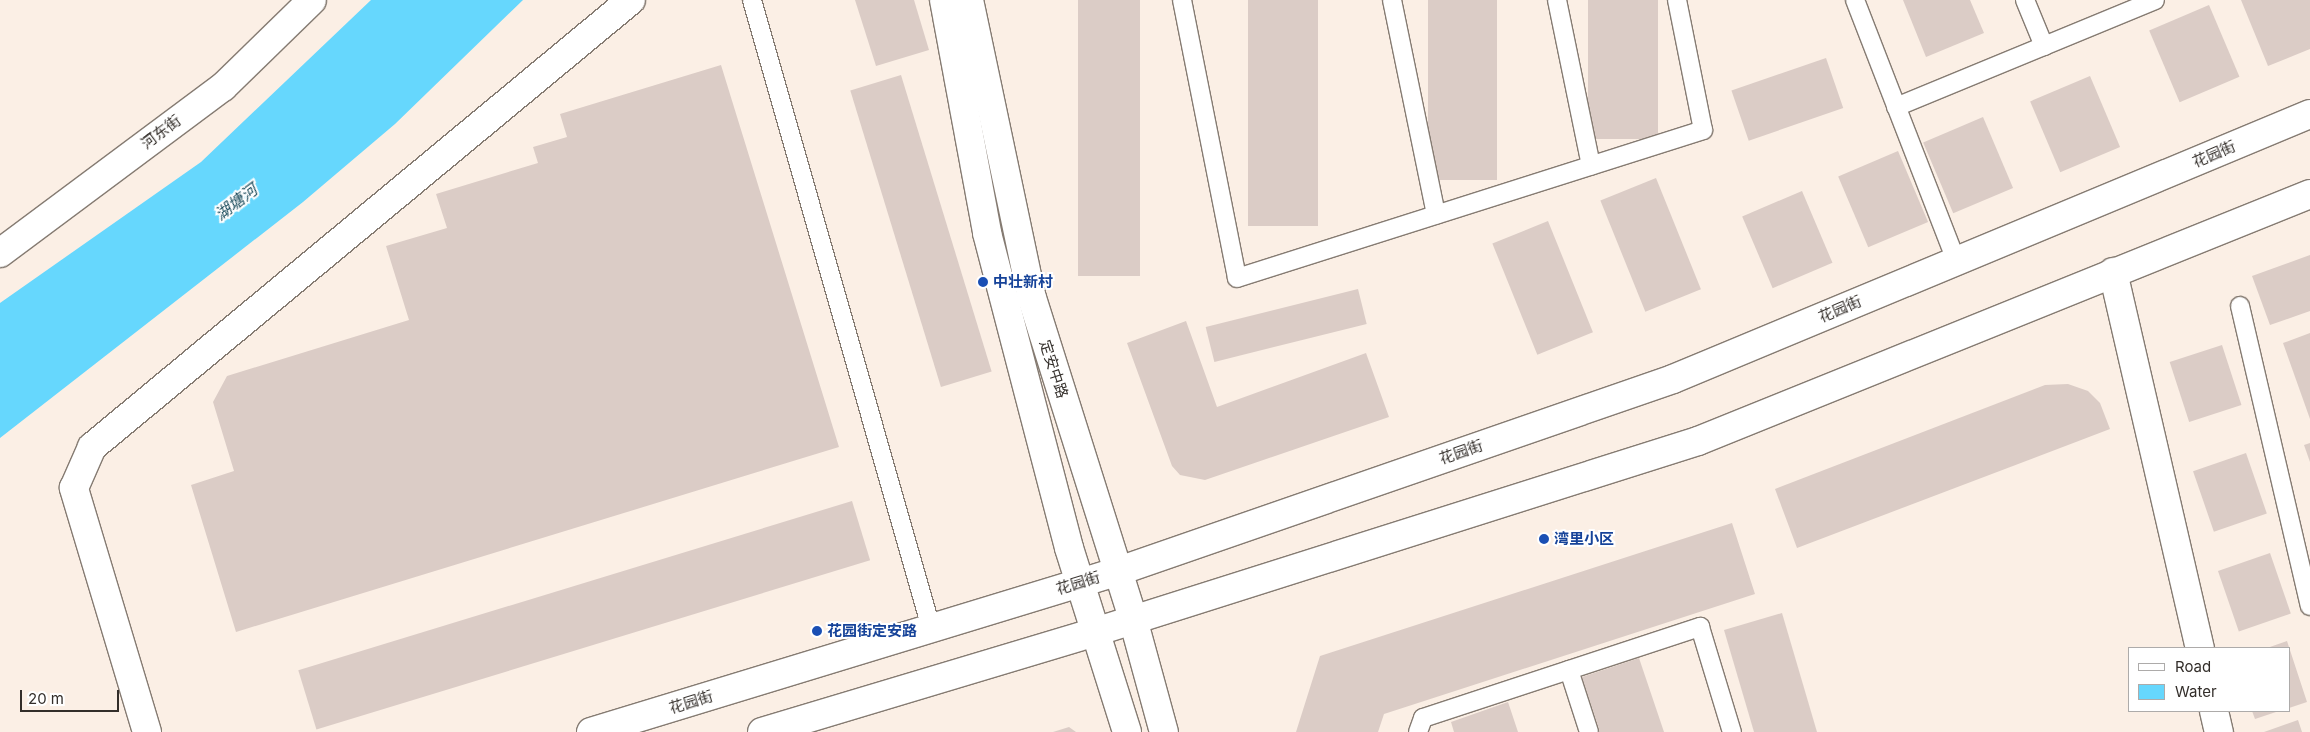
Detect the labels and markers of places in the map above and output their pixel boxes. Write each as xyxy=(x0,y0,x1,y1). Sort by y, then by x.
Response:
place label: 中壮新村 xyxy=(993,273,1053,291)
marker: 中壮新村 xyxy=(977,276,989,288)
place label: 湾里小区 xyxy=(1554,530,1614,548)
marker: 湾里小区 xyxy=(1538,533,1550,545)
place label: 花园街定安路 xyxy=(827,622,917,640)
marker: 花园街定安路 xyxy=(811,625,823,637)

